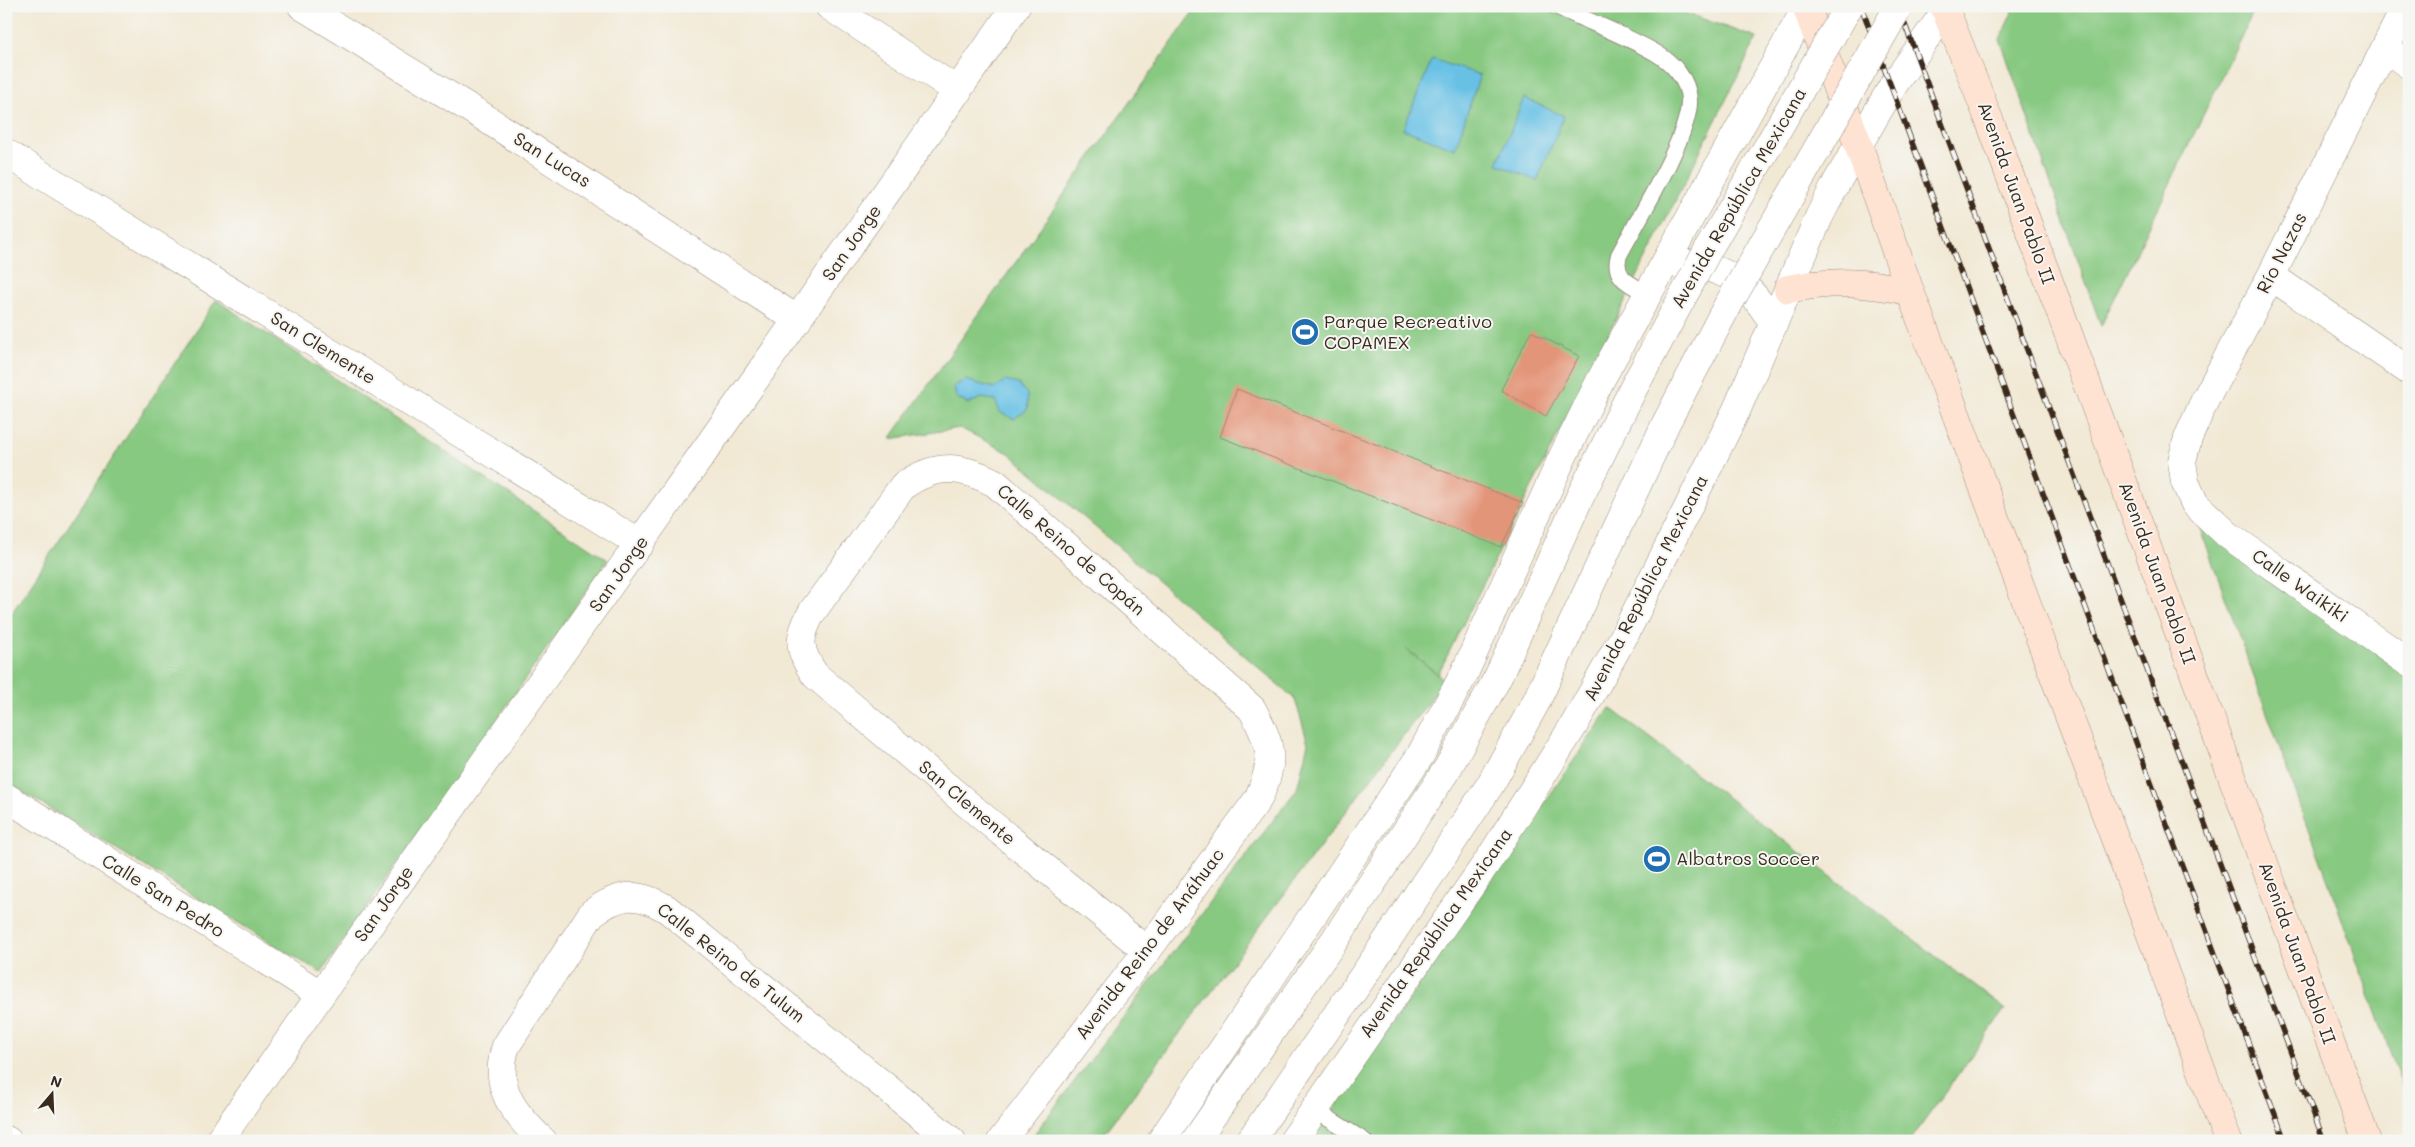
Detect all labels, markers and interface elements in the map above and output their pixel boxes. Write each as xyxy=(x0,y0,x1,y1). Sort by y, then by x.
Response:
street label: Avenida República Mexicana xyxy=(1665,83,1811,312)
street label: Avenida Juan Pablo II xyxy=(1973,98,2061,287)
street label: San Lucas xyxy=(509,126,596,192)
street label: San Jorge xyxy=(816,199,886,285)
street label: Río Nazas xyxy=(2250,208,2312,297)
street label: San Clemente xyxy=(266,305,381,389)
place label: Parque Recreativo COPAMEX xyxy=(1324,309,1492,354)
sports icon: Parque Recreativo COPAMEX xyxy=(1290,317,1320,347)
street label: Avenida República Mexicana xyxy=(1577,470,1713,705)
street label: Calle Reino de Copán xyxy=(993,478,1151,620)
street label: Avenida Juan Pablo II xyxy=(2114,478,2202,667)
street label: San Jorge xyxy=(583,530,653,616)
street label: Calle Waikiki xyxy=(2248,543,2354,627)
street label: San Clemente xyxy=(914,754,1021,850)
street label: Avenida República Mexicana xyxy=(1353,823,1517,1042)
street label: Avenida Reino de Anáhuac xyxy=(1069,843,1229,1044)
sports icon: Albatros Soccer xyxy=(1642,844,1672,874)
place label: Albatros Soccer xyxy=(1676,846,1820,870)
street label: Calle San Pedro xyxy=(98,848,230,943)
street label: Avenida Juan Pablo II xyxy=(2254,858,2342,1047)
street label: San Jorge xyxy=(348,860,418,946)
street label: Calle Reino de Tulum xyxy=(653,897,811,1028)
north arrow xyxy=(28,1070,78,1120)
text: N xyxy=(48,1071,65,1092)

